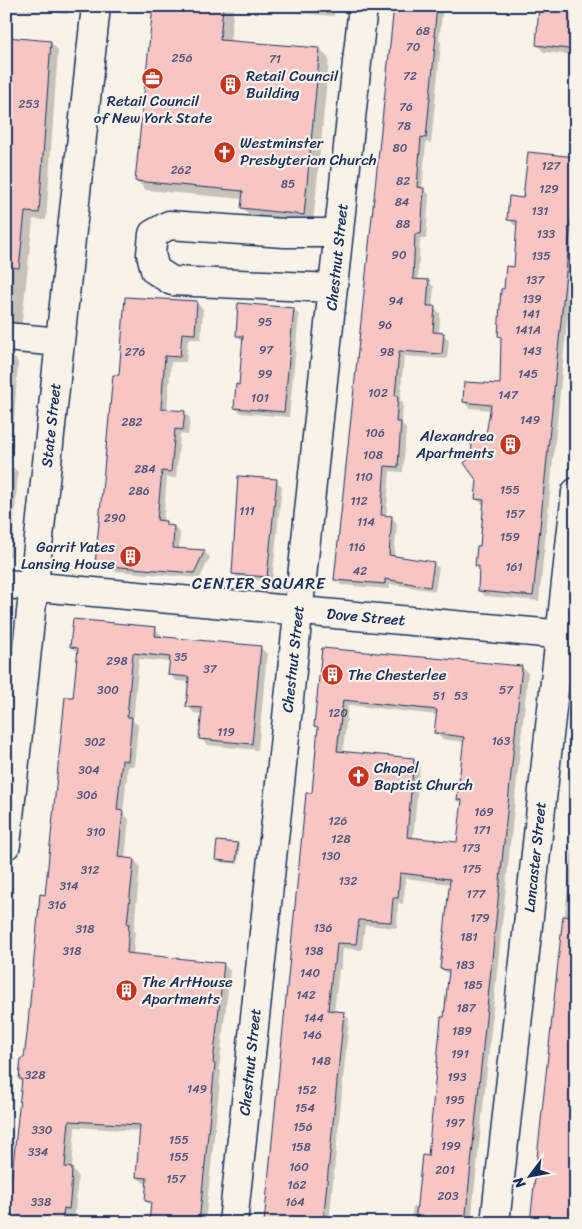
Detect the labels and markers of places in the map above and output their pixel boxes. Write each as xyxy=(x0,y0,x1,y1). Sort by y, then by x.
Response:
place label: Retail Council Building xyxy=(246,63,339,106)
office icon: Retail Council of New York State xyxy=(141,66,165,90)
building icon: Retail Council Building xyxy=(218,73,242,97)
place label: Retail Council of New York State xyxy=(94,88,212,131)
place label: Westminster Presbyterian Church xyxy=(240,130,377,173)
church icon: Westminster Presbyterian Church xyxy=(212,140,236,164)
place label: Alexandrea Apartments xyxy=(415,423,494,466)
building icon: Alexandrea Apartments xyxy=(498,433,522,457)
place label: Garrit Yates Lansing House xyxy=(21,534,115,577)
building icon: Garrit Yates Lansing House xyxy=(119,544,143,568)
place label: The Chesterlee xyxy=(348,662,447,688)
building icon: The Chesterlee xyxy=(320,663,344,687)
place label: Chapel Baptist Church xyxy=(374,755,473,798)
church icon: Chapel Baptist Church xyxy=(346,765,370,789)
place label: The ArtHouse Apartments xyxy=(141,969,233,1012)
building icon: The ArtHouse Apartments xyxy=(114,979,138,1003)

